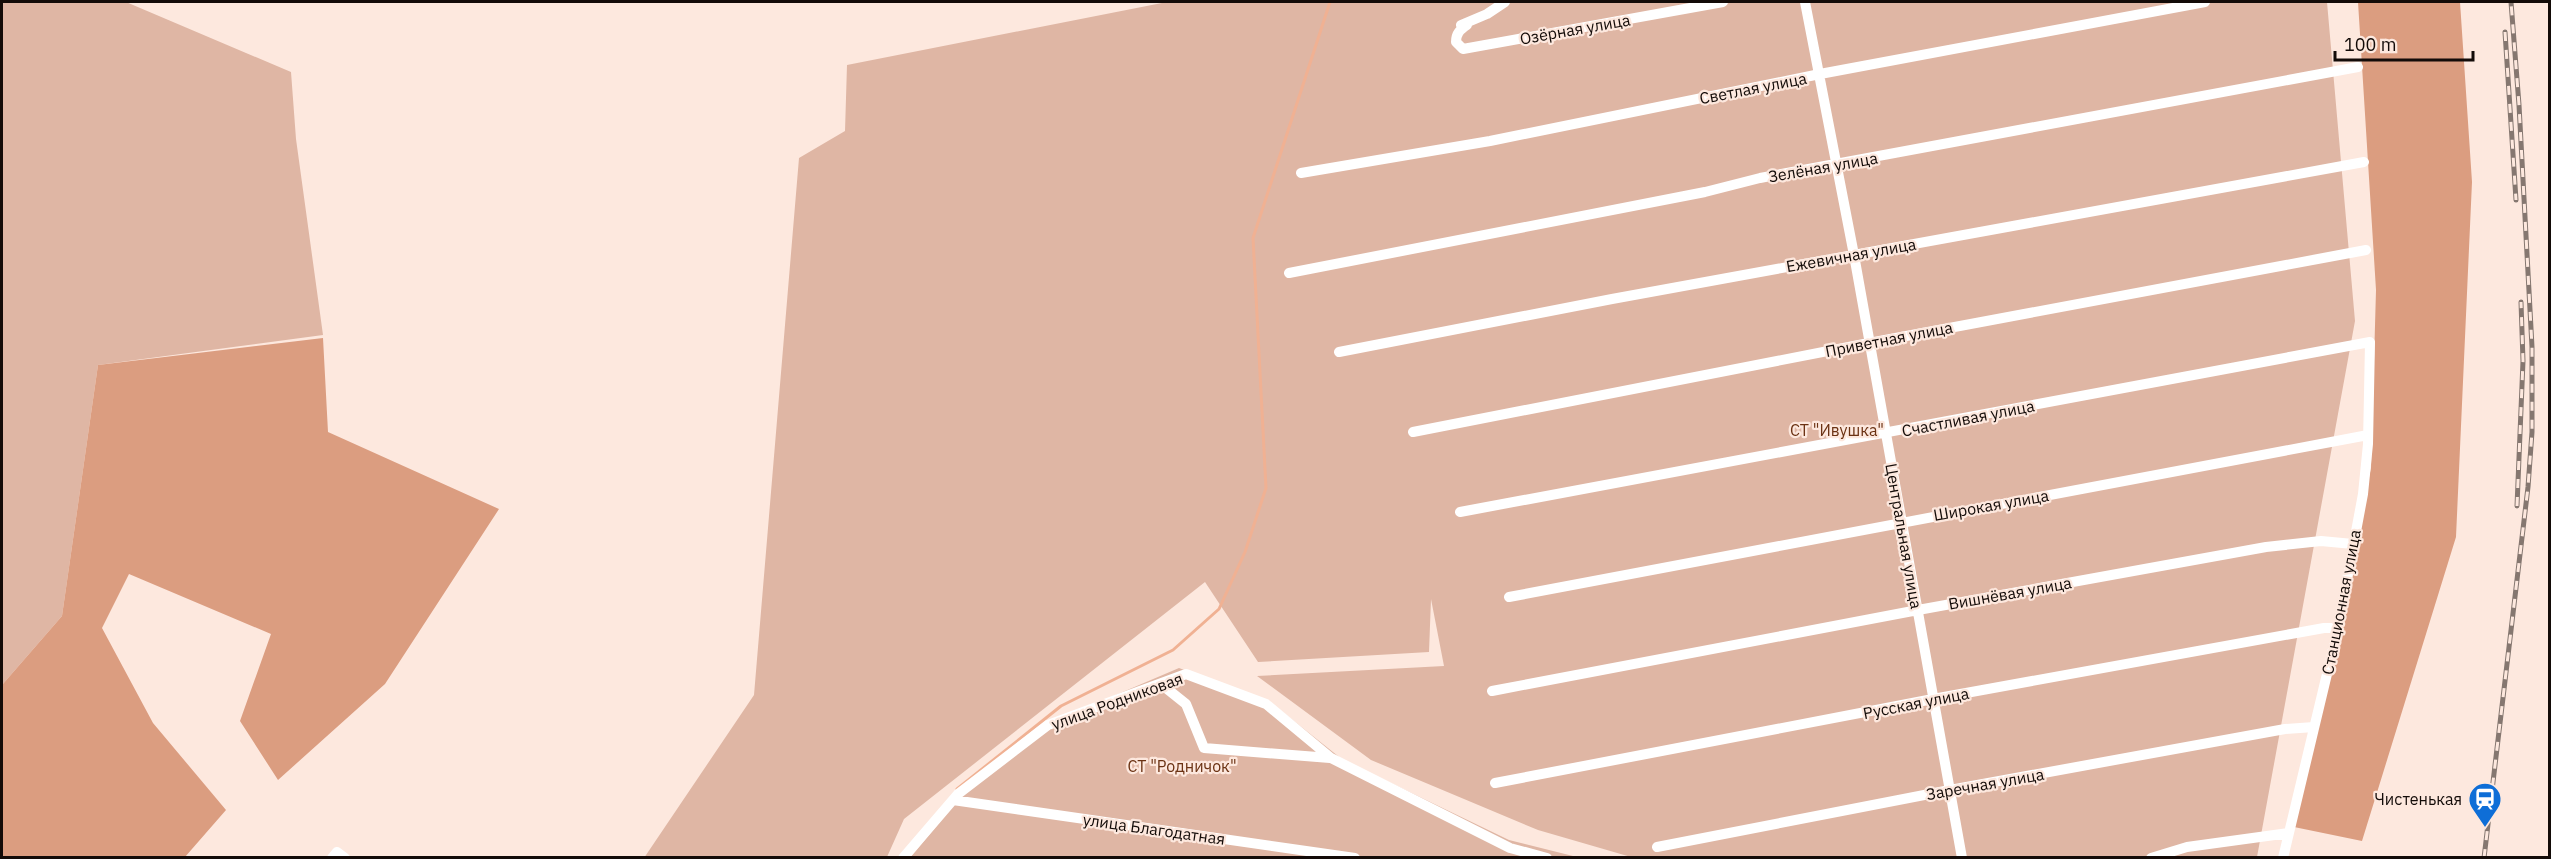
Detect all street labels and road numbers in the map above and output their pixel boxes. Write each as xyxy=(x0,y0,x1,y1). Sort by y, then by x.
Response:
street label: Озёрная улица xyxy=(1518,9,1632,49)
street label: Светлая улица xyxy=(1698,68,1809,108)
street label: Зелёная улица xyxy=(1767,147,1880,186)
street label: Ежевичная улица xyxy=(1784,234,1918,276)
street label: Приветная улица xyxy=(1824,317,1955,361)
street label: Счастливая улица xyxy=(1900,395,2036,441)
street label: Центральная улица xyxy=(1881,462,1927,611)
street label: Широкая улица xyxy=(1932,485,2051,525)
street label: Станционная улица xyxy=(2317,527,2365,676)
street label: Вишнёвая улица xyxy=(1947,572,2074,614)
street label: улица Родниковая xyxy=(1049,668,1185,734)
street label: Русская улица xyxy=(1861,683,1971,723)
street label: Заречная улица xyxy=(1925,764,2046,804)
street label: улица Благодатная xyxy=(1082,809,1226,849)

